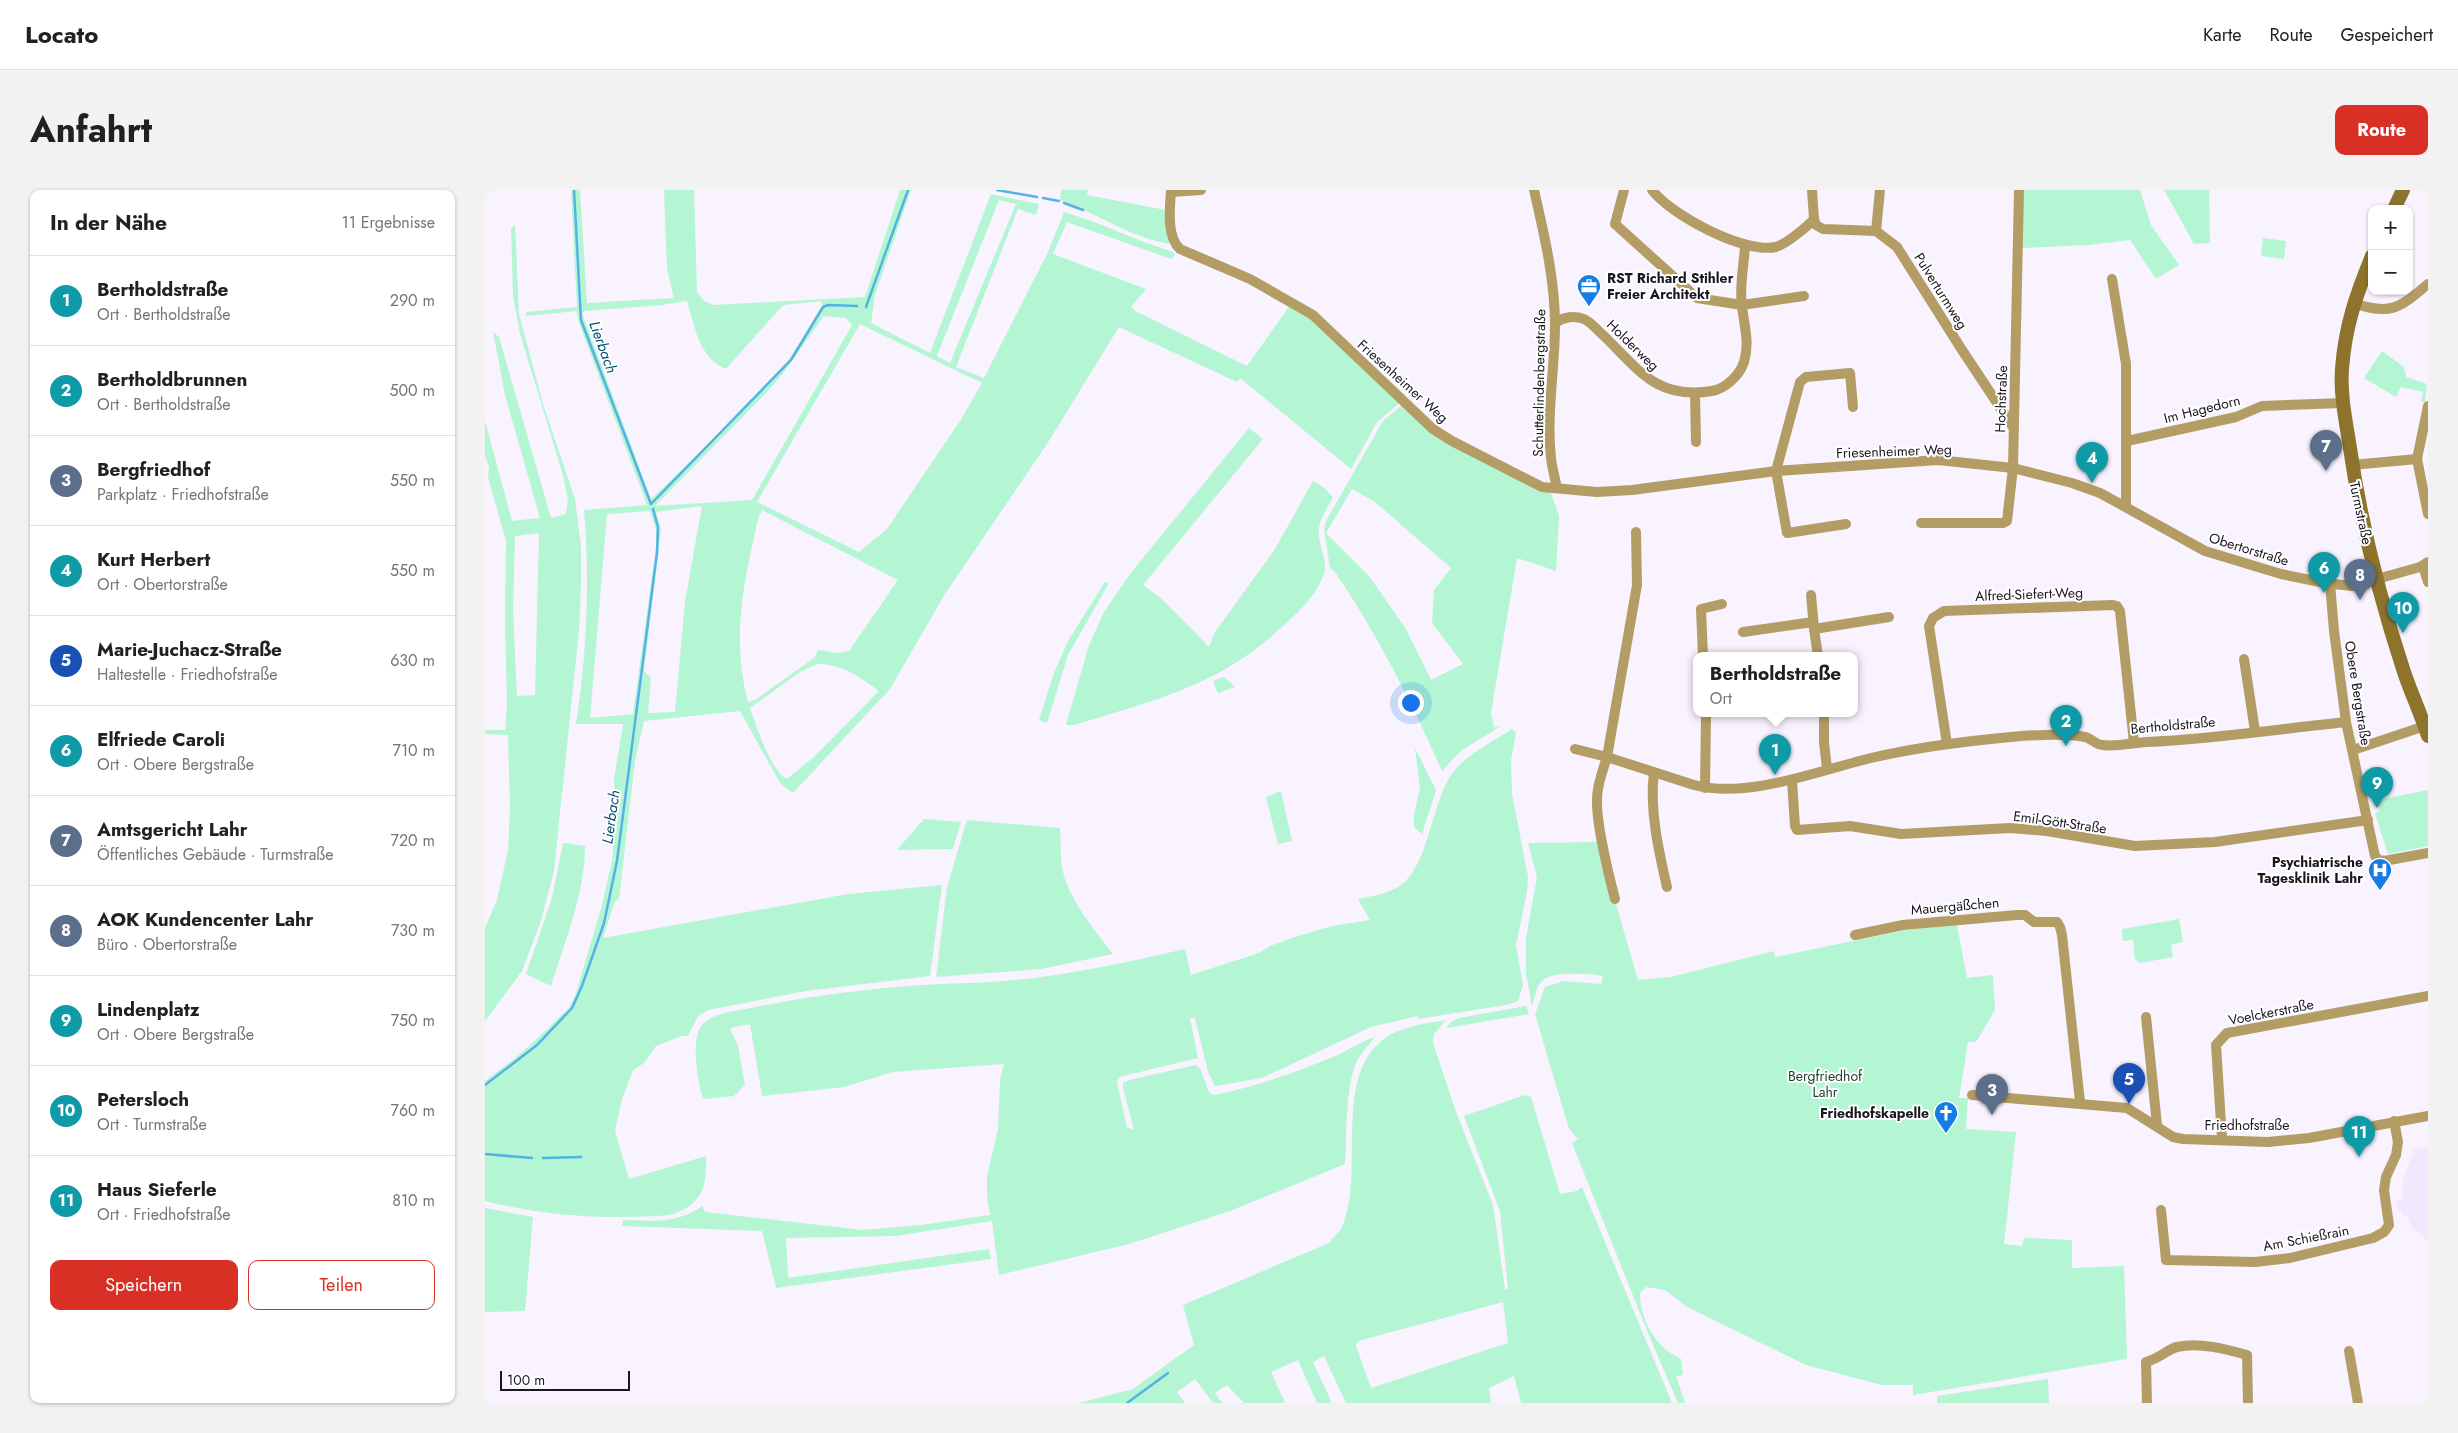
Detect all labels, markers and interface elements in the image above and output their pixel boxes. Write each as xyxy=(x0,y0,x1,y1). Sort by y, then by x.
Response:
text: Locato xyxy=(25,17,98,52)
text: Karte xyxy=(2203,22,2242,48)
text: Route xyxy=(2270,22,2312,48)
text: Gespeichert xyxy=(2340,22,2433,48)
text: Anfahrt xyxy=(30,105,152,155)
button: Route xyxy=(2335,105,2428,155)
map controls xyxy=(2368,205,2413,295)
button: + xyxy=(2368,205,2413,250)
text: In der Nähe xyxy=(50,208,167,238)
text: 11 Ergebnisse xyxy=(342,211,435,234)
street label: Pulverturmweg xyxy=(1910,249,1972,333)
button: − xyxy=(2368,250,2413,295)
place label: RST Richard Stihler Freier Architekt xyxy=(1607,268,1734,304)
office icon: RST Richard Stihler Freier Architekt xyxy=(1576,273,1602,307)
text: Bertholdstraße xyxy=(97,276,228,303)
text: 1 xyxy=(62,289,70,312)
text: 290 m xyxy=(390,289,435,312)
text: Ort · Bertholdstraße xyxy=(97,303,231,326)
street label: Schutterlindenbergstraße xyxy=(1528,309,1550,457)
street label: Holderweg xyxy=(1602,315,1664,375)
water label: Lierbach xyxy=(583,318,623,376)
street label: Friesenheimer Weg xyxy=(1353,335,1453,427)
street label: Hochstraße xyxy=(1990,365,2012,433)
text: Bertholdbrunnen xyxy=(97,366,247,393)
text: 2 xyxy=(61,379,71,402)
text: 500 m xyxy=(389,379,435,402)
street label: Im Hagedorn xyxy=(2162,390,2242,428)
text: Ort · Bertholdstraße xyxy=(97,393,231,416)
pin: 7 xyxy=(2310,430,2342,471)
street label: Friesenheimer Weg xyxy=(1836,439,1952,463)
pin: 4 xyxy=(2076,442,2108,483)
text: Bergfriedhof xyxy=(97,456,210,483)
text: 3 xyxy=(61,469,71,492)
text: 550 m xyxy=(390,469,435,492)
street label: Turmstraße xyxy=(2345,480,2377,546)
text: Parkplatz · Friedhofstraße xyxy=(97,483,269,506)
street label: Obertorstraße xyxy=(2207,527,2291,571)
text: Kurt Herbert xyxy=(97,546,210,573)
pin: 6 xyxy=(2308,552,2340,593)
text: 4 xyxy=(60,559,72,582)
text: 550 m xyxy=(390,559,435,582)
pin: 8 xyxy=(2344,559,2376,600)
text: Ort · Obertorstraße xyxy=(97,573,228,596)
street label: Alfred-Siefert-Weg xyxy=(1975,582,2083,606)
pin: 10 xyxy=(2387,592,2419,633)
text: Marie-Juchacz-Straße xyxy=(97,636,282,663)
street label: Obere Bergstraße xyxy=(2340,639,2376,747)
text: 5 xyxy=(61,649,71,672)
text: 630 m xyxy=(390,649,435,672)
popup xyxy=(1693,652,1858,717)
text: Bertholdstraße xyxy=(1710,660,1841,687)
text: Haltestelle · Friedhofstraße xyxy=(97,663,278,686)
text: Ort xyxy=(1710,687,1732,710)
your location xyxy=(1398,690,1424,716)
pin: 2 xyxy=(2050,705,2082,746)
street label: Bertholdstraße xyxy=(2130,711,2216,739)
text: Elfriede Caroli xyxy=(97,726,225,753)
pin: 1 xyxy=(1759,734,1791,775)
text: 6 xyxy=(61,739,71,762)
text: 710 m xyxy=(393,739,435,762)
text: Ort · Obere Bergstraße xyxy=(97,753,254,776)
pin: 9 xyxy=(2361,767,2393,808)
water label: Lierbach xyxy=(596,789,626,845)
street label: Emil-Gött-Straße xyxy=(2012,806,2108,838)
text: Amtsgericht Lahr xyxy=(97,816,248,843)
text: 7 xyxy=(61,829,71,852)
text: 720 m xyxy=(391,829,435,852)
text: Öffentliches Gebäude · Turmstraße xyxy=(97,843,334,866)
place label: Psychiatrische Tagesklinik Lahr xyxy=(2257,852,2363,888)
hospital icon: Psychiatrische Tagesklinik Lahr xyxy=(2367,857,2393,891)
street label: Mauergäßchen xyxy=(1910,892,2000,920)
text: AOK Kundencenter Lahr xyxy=(97,906,314,933)
text: 8 xyxy=(61,919,71,942)
text: 730 m xyxy=(391,919,435,942)
text: Büro · Obertorstraße xyxy=(97,933,237,956)
street label: Voelckerstraße xyxy=(2227,994,2315,1030)
text: Lindenplatz xyxy=(97,996,200,1023)
text: 9 xyxy=(61,1009,71,1032)
text: 750 m xyxy=(391,1009,435,1032)
text: Ort · Obere Bergstraße xyxy=(97,1023,254,1046)
pin: 5 xyxy=(2113,1063,2145,1104)
park label: Bergfriedhof Lahr xyxy=(1788,1066,1863,1102)
pin: 3 xyxy=(1976,1074,2008,1115)
text: Petersloch xyxy=(97,1086,189,1113)
text: 10 xyxy=(57,1099,75,1122)
text: 760 m xyxy=(391,1099,435,1122)
church icon: Friedhofskapelle xyxy=(1933,1100,1959,1134)
place label: Friedhofskapelle xyxy=(1820,1103,1929,1123)
text: Ort · Turmstraße xyxy=(97,1113,207,1136)
street label: Friedhofstraße xyxy=(2204,1115,2290,1135)
pin: 11 xyxy=(2343,1116,2375,1157)
text: Haus Sieferle xyxy=(97,1176,217,1203)
text: 11 xyxy=(58,1189,74,1212)
text: 810 m xyxy=(392,1189,435,1212)
text: Ort · Friedhofstraße xyxy=(97,1203,231,1226)
street label: Am Schießrain xyxy=(2261,1220,2351,1256)
button: Speichern xyxy=(50,1260,238,1310)
button: Teilen xyxy=(248,1260,435,1310)
scale bar xyxy=(500,1368,630,1391)
text: 100 m xyxy=(507,1370,545,1390)

